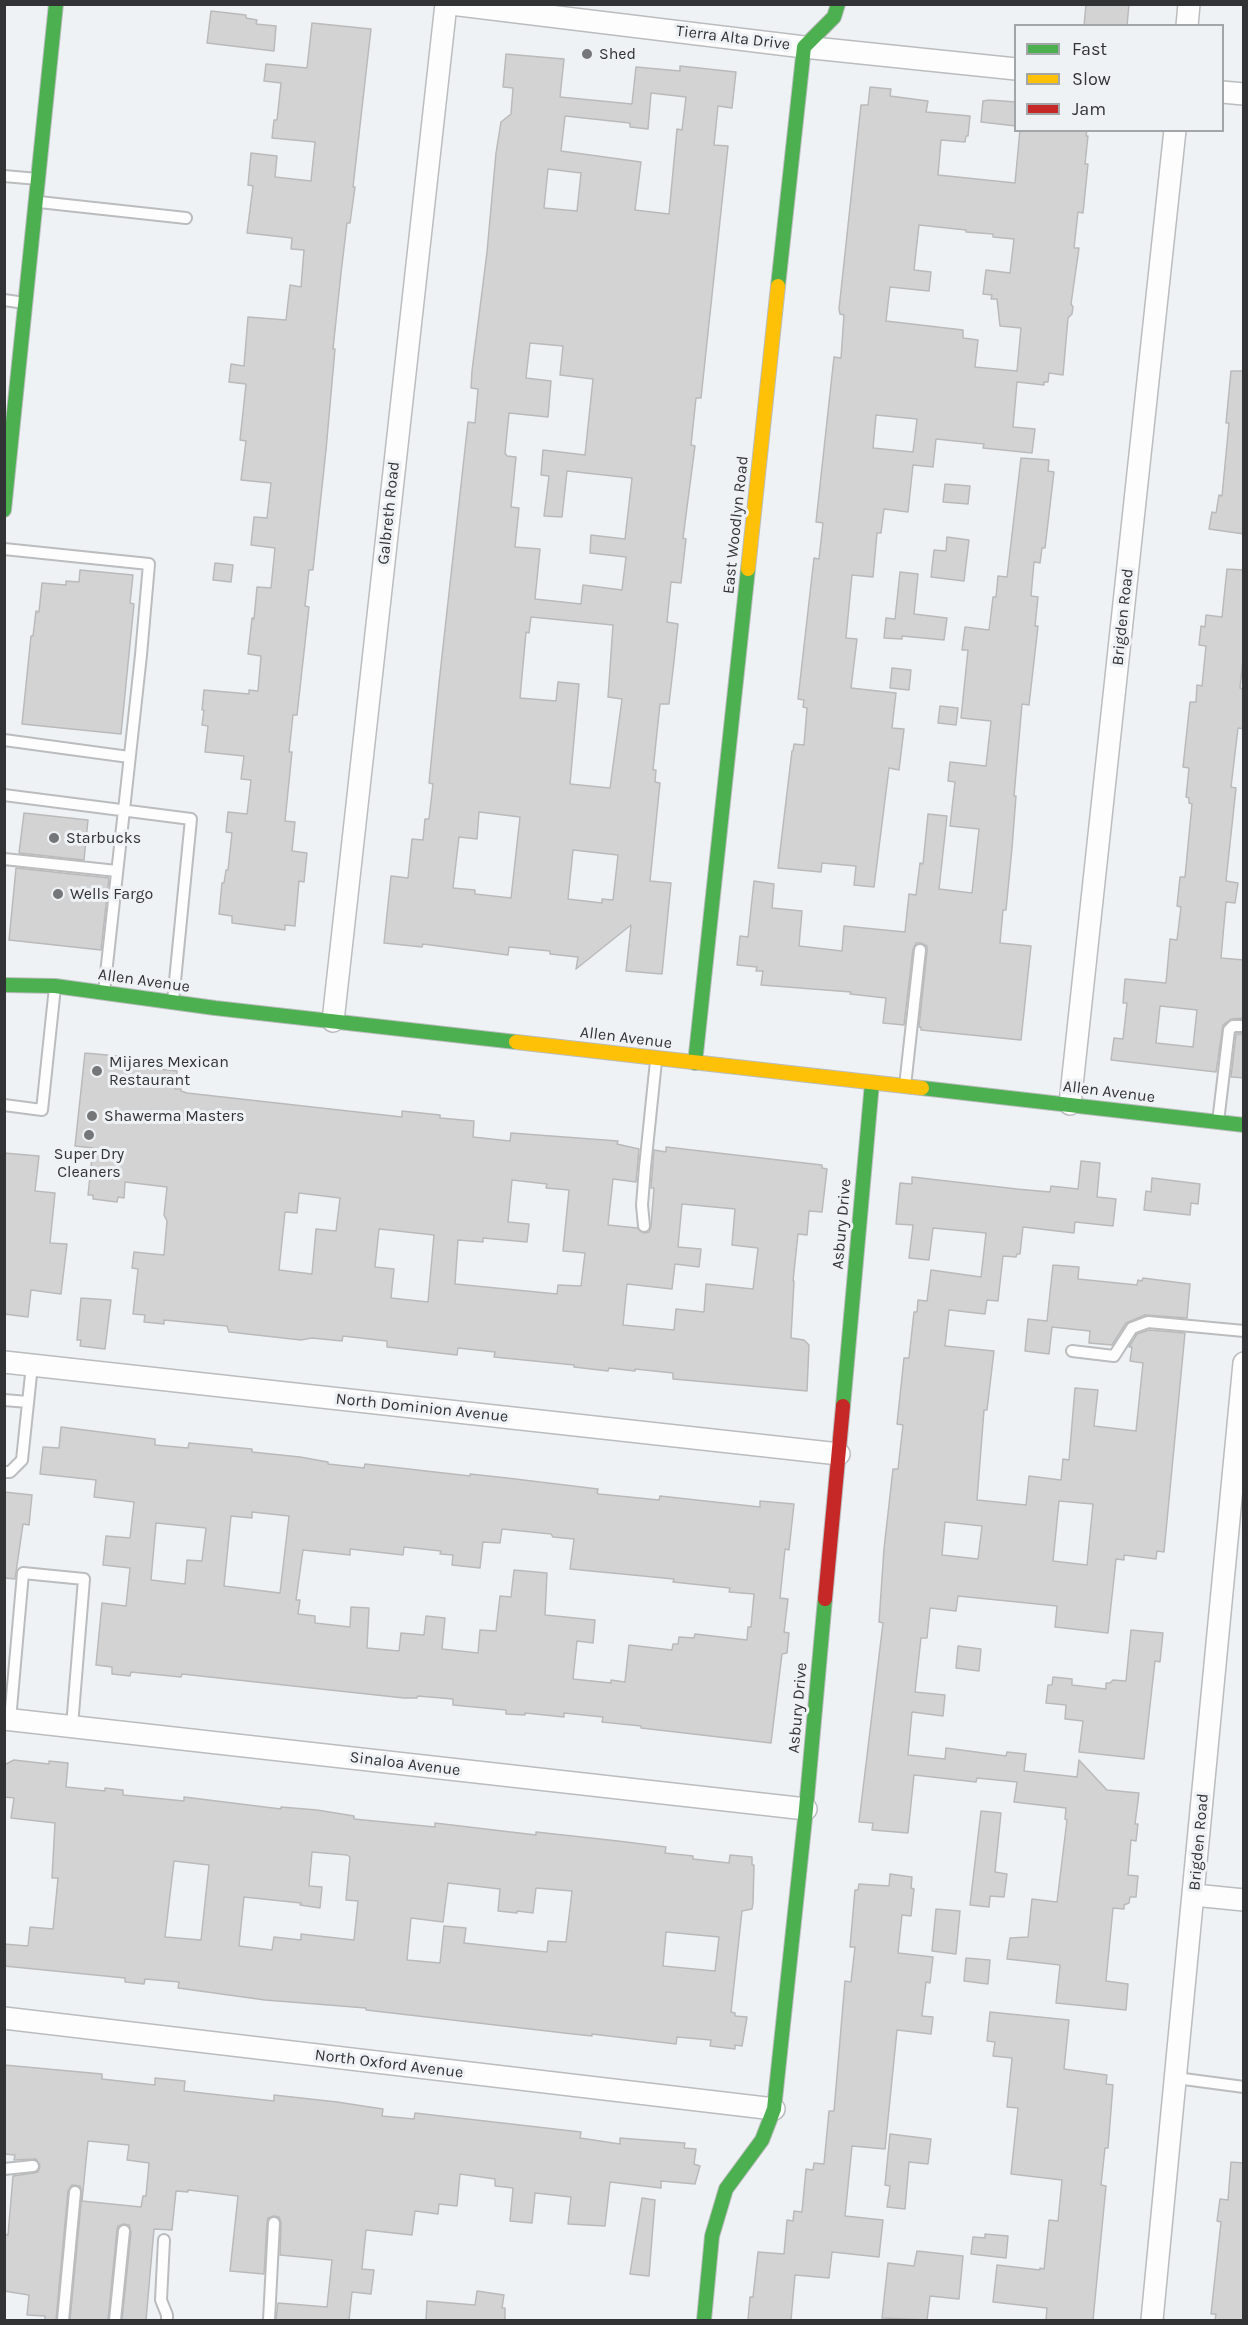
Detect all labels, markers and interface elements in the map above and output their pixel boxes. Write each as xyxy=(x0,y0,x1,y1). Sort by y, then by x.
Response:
street label: Tierra Alta Drive xyxy=(675,21,791,55)
legend xyxy=(1014,24,1224,132)
text: Fast xyxy=(1072,38,1107,60)
place label: Shed xyxy=(599,44,636,64)
marker: Shed xyxy=(580,47,594,61)
text: Slow xyxy=(1072,68,1111,90)
text: Jam xyxy=(1072,98,1106,120)
street label: East Woodlyn Road xyxy=(719,455,753,595)
street label: Galbreth Road xyxy=(374,461,404,565)
street label: Brigden Road xyxy=(1108,568,1138,666)
place label: Starbucks xyxy=(66,828,141,848)
marker: Starbucks xyxy=(47,831,61,845)
place label: Wells Fargo xyxy=(70,884,153,904)
marker: Wells Fargo xyxy=(51,887,65,901)
street label: Allen Avenue xyxy=(97,965,191,997)
street label: Allen Avenue xyxy=(579,1023,673,1053)
place label: Mijares Mexican Restaurant xyxy=(109,1052,229,1090)
marker: Mijares Mexican Restaurant xyxy=(90,1064,104,1078)
street label: Allen Avenue xyxy=(1062,1077,1156,1107)
place label: Shawerma Masters xyxy=(104,1106,244,1126)
marker: Shawerma Masters xyxy=(85,1109,99,1123)
marker: Super Dry Cleaners xyxy=(82,1128,96,1142)
place label: Super Dry Cleaners xyxy=(54,1144,124,1182)
street label: Asbury Drive xyxy=(828,1178,856,1270)
street label: North Dominion Avenue xyxy=(335,1389,509,1427)
street label: Asbury Drive xyxy=(784,1662,812,1754)
street label: Sinaloa Avenue xyxy=(349,1748,461,1780)
street label: Brigden Road xyxy=(1185,1793,1213,1891)
street label: North Oxford Avenue xyxy=(314,2045,464,2083)

